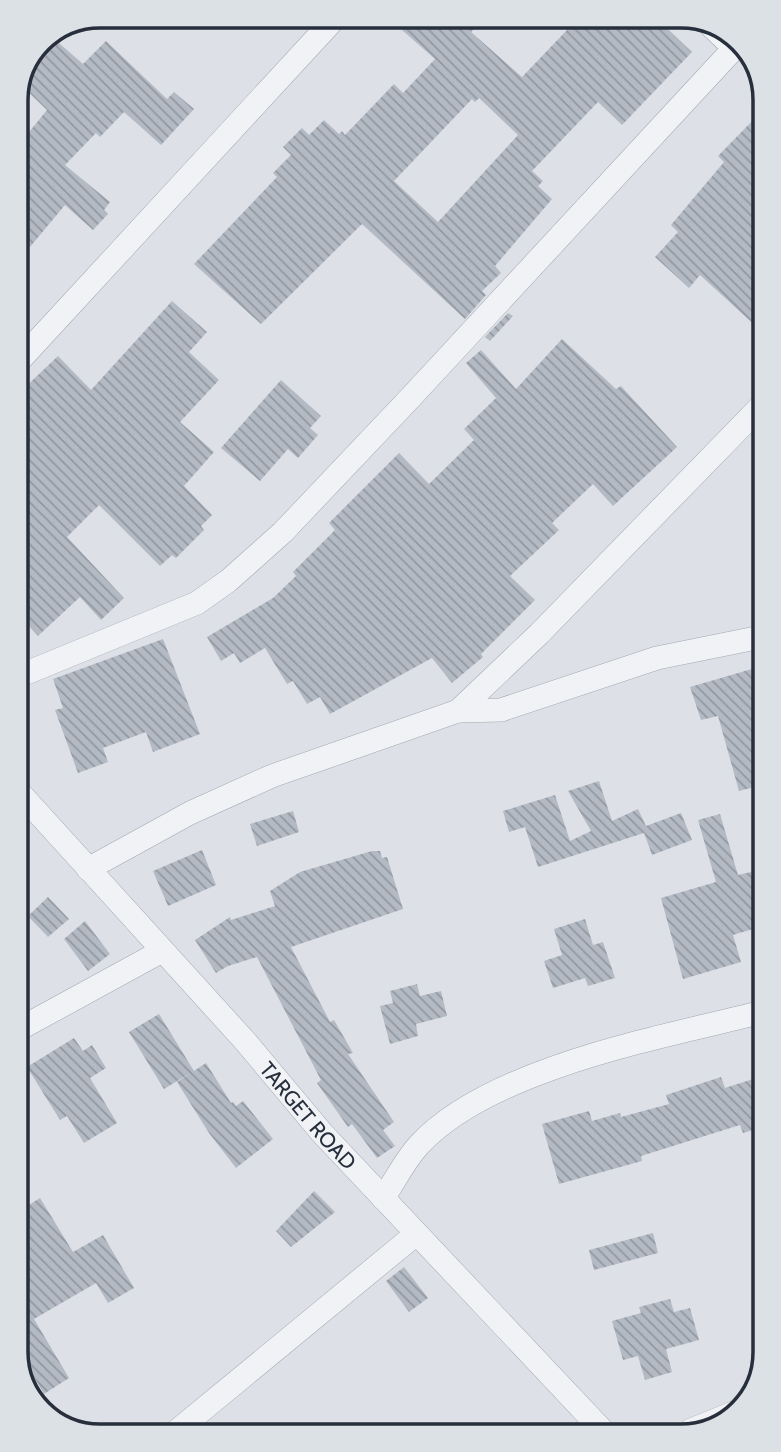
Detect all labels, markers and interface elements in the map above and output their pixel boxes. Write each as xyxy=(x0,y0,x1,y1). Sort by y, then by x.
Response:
street label: TARGET ROAD xyxy=(255,1056,362,1174)

